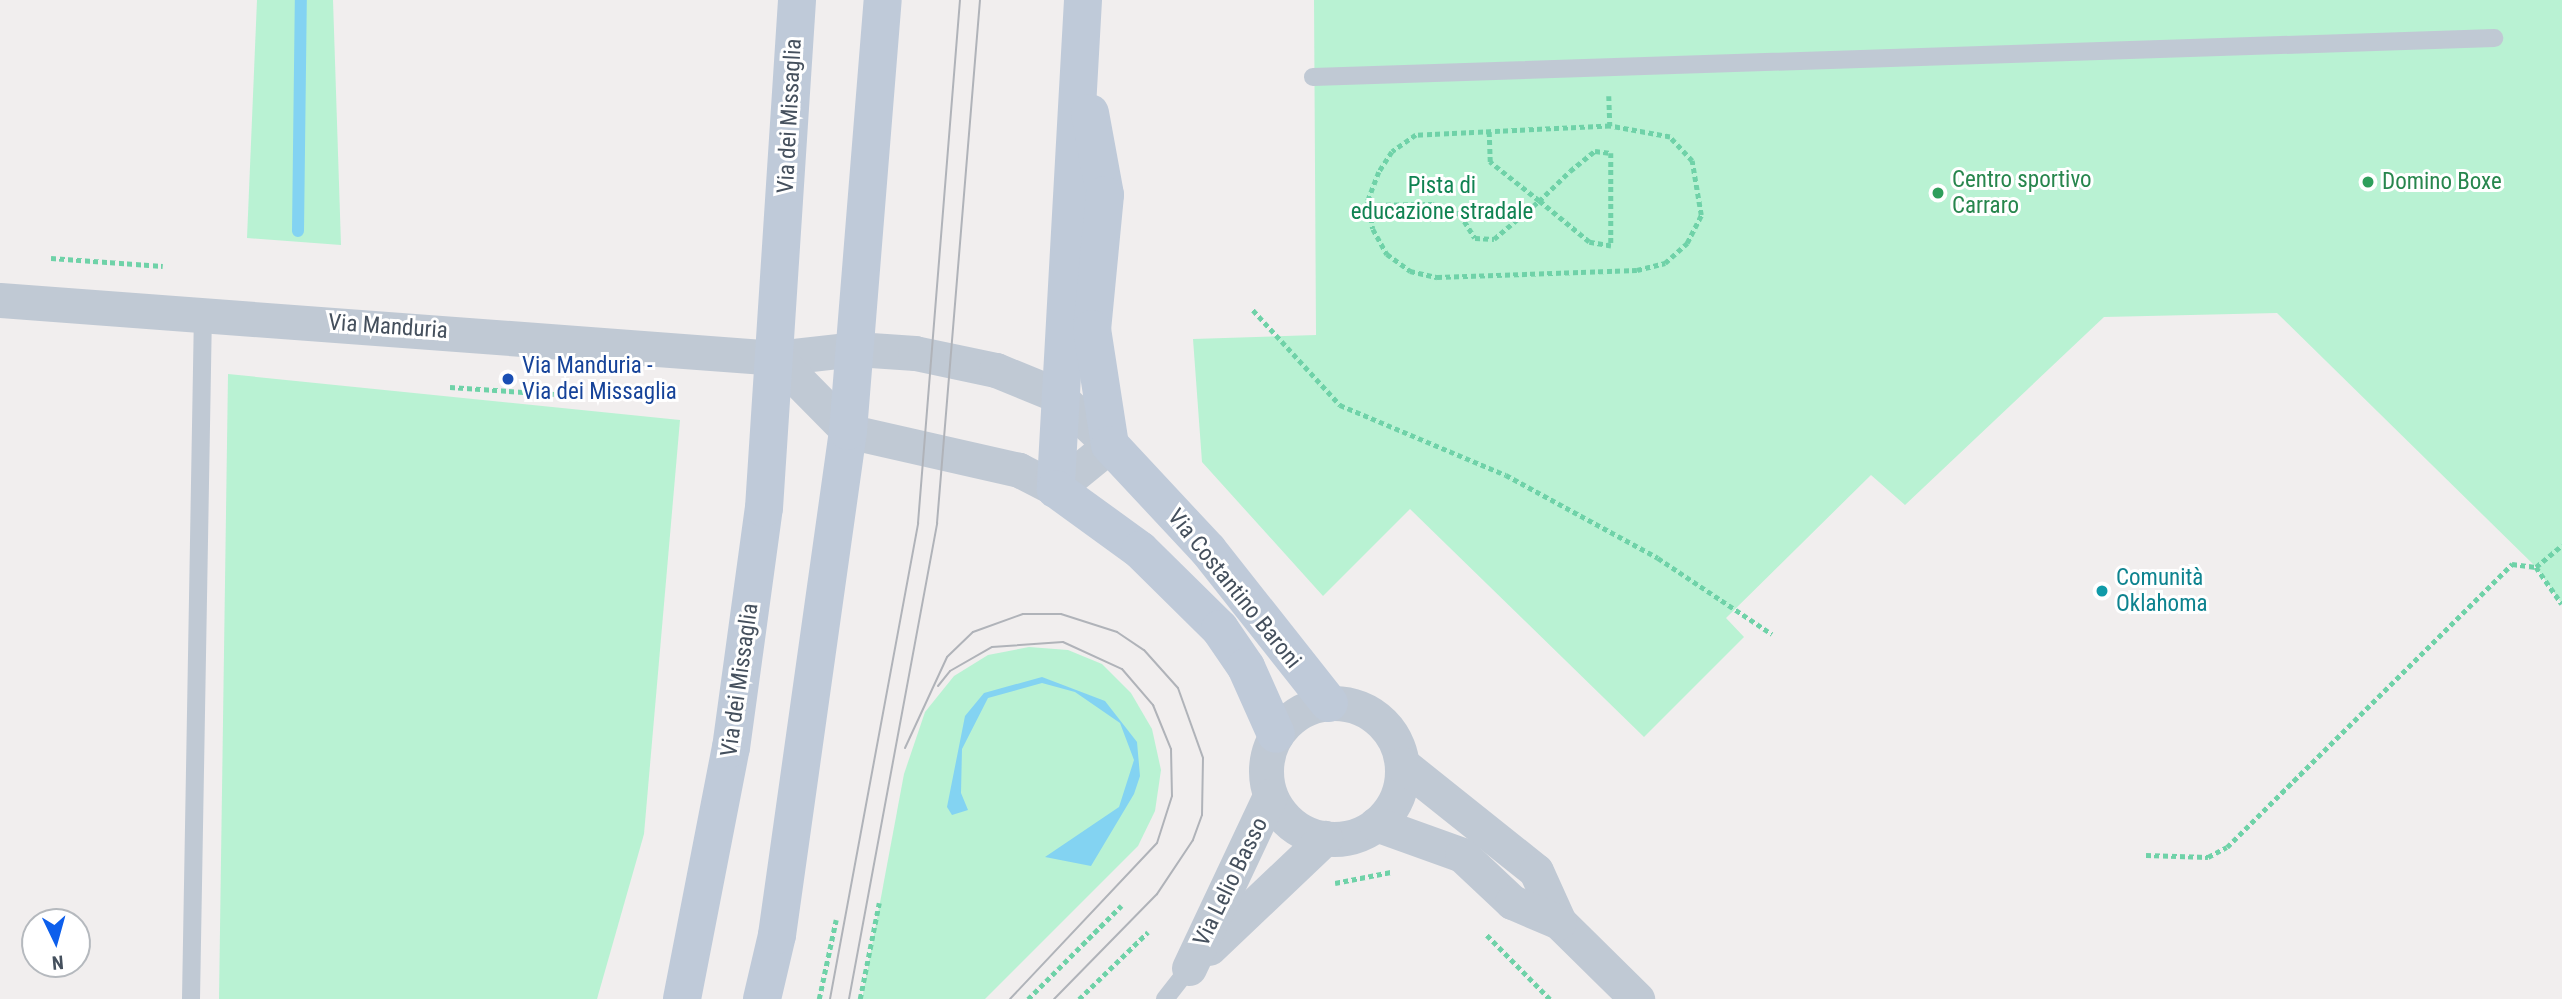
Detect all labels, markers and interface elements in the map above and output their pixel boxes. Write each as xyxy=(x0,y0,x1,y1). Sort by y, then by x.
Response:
street label: Via dei Missaglia xyxy=(772,38,808,194)
place label: Centro sportivo Carraro xyxy=(1952,166,2092,220)
place label: Domino Boxe xyxy=(2382,168,2502,196)
park label: Pista di educazione stradale xyxy=(1351,172,1533,226)
marker: Domino Boxe xyxy=(2360,174,2376,190)
marker: Centro sportivo Carraro xyxy=(1930,185,1946,201)
street label: Via Manduria xyxy=(327,309,449,345)
place label: Via Manduria - Via dei Missaglia xyxy=(522,352,677,406)
marker: Via Manduria - Via dei Missaglia xyxy=(500,371,516,387)
street label: Via Costantino Baroni xyxy=(1161,504,1307,674)
place label: Comunità Oklahoma xyxy=(2116,564,2207,618)
marker: Comunità Oklahoma xyxy=(2094,583,2110,599)
street label: Via dei Missaglia xyxy=(716,601,764,759)
street label: Via Lelio Basso xyxy=(1188,813,1274,951)
north arrow xyxy=(21,908,91,978)
text: N xyxy=(51,950,65,974)

